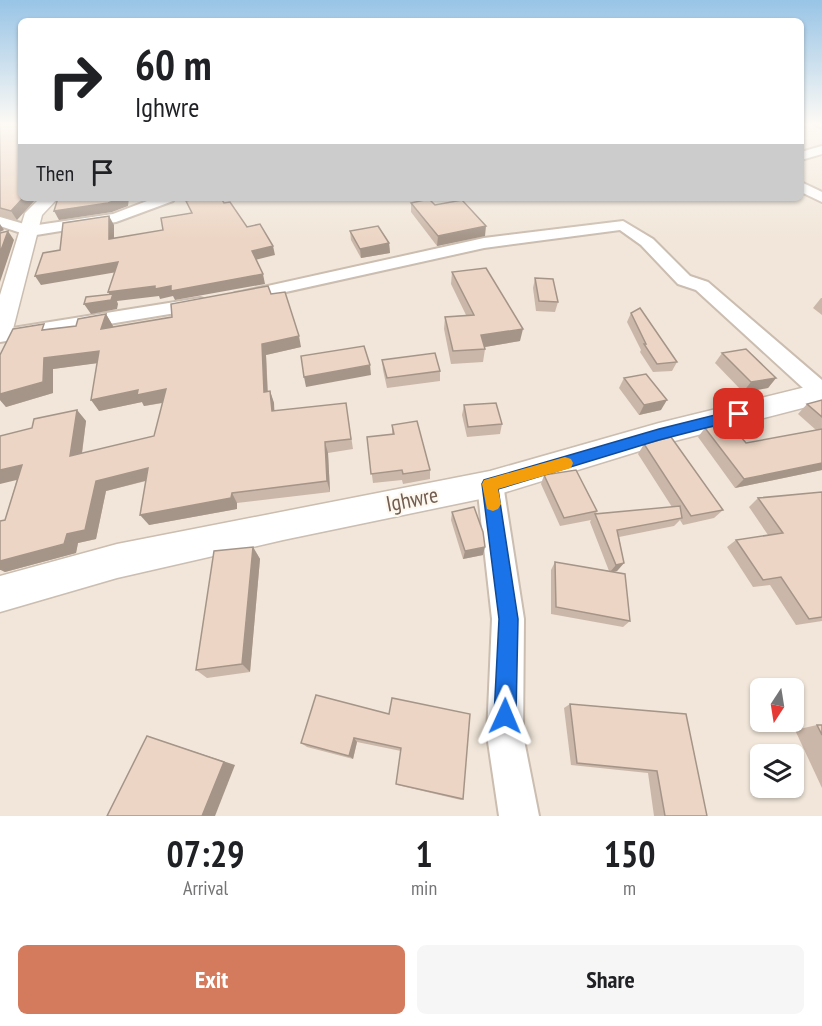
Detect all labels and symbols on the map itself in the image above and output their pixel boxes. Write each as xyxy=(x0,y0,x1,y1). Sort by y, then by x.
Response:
pin xyxy=(713,388,764,439)
street label: Ighwre xyxy=(384,480,440,518)
north arrow xyxy=(750,678,804,732)
position arrow xyxy=(473,684,537,748)

